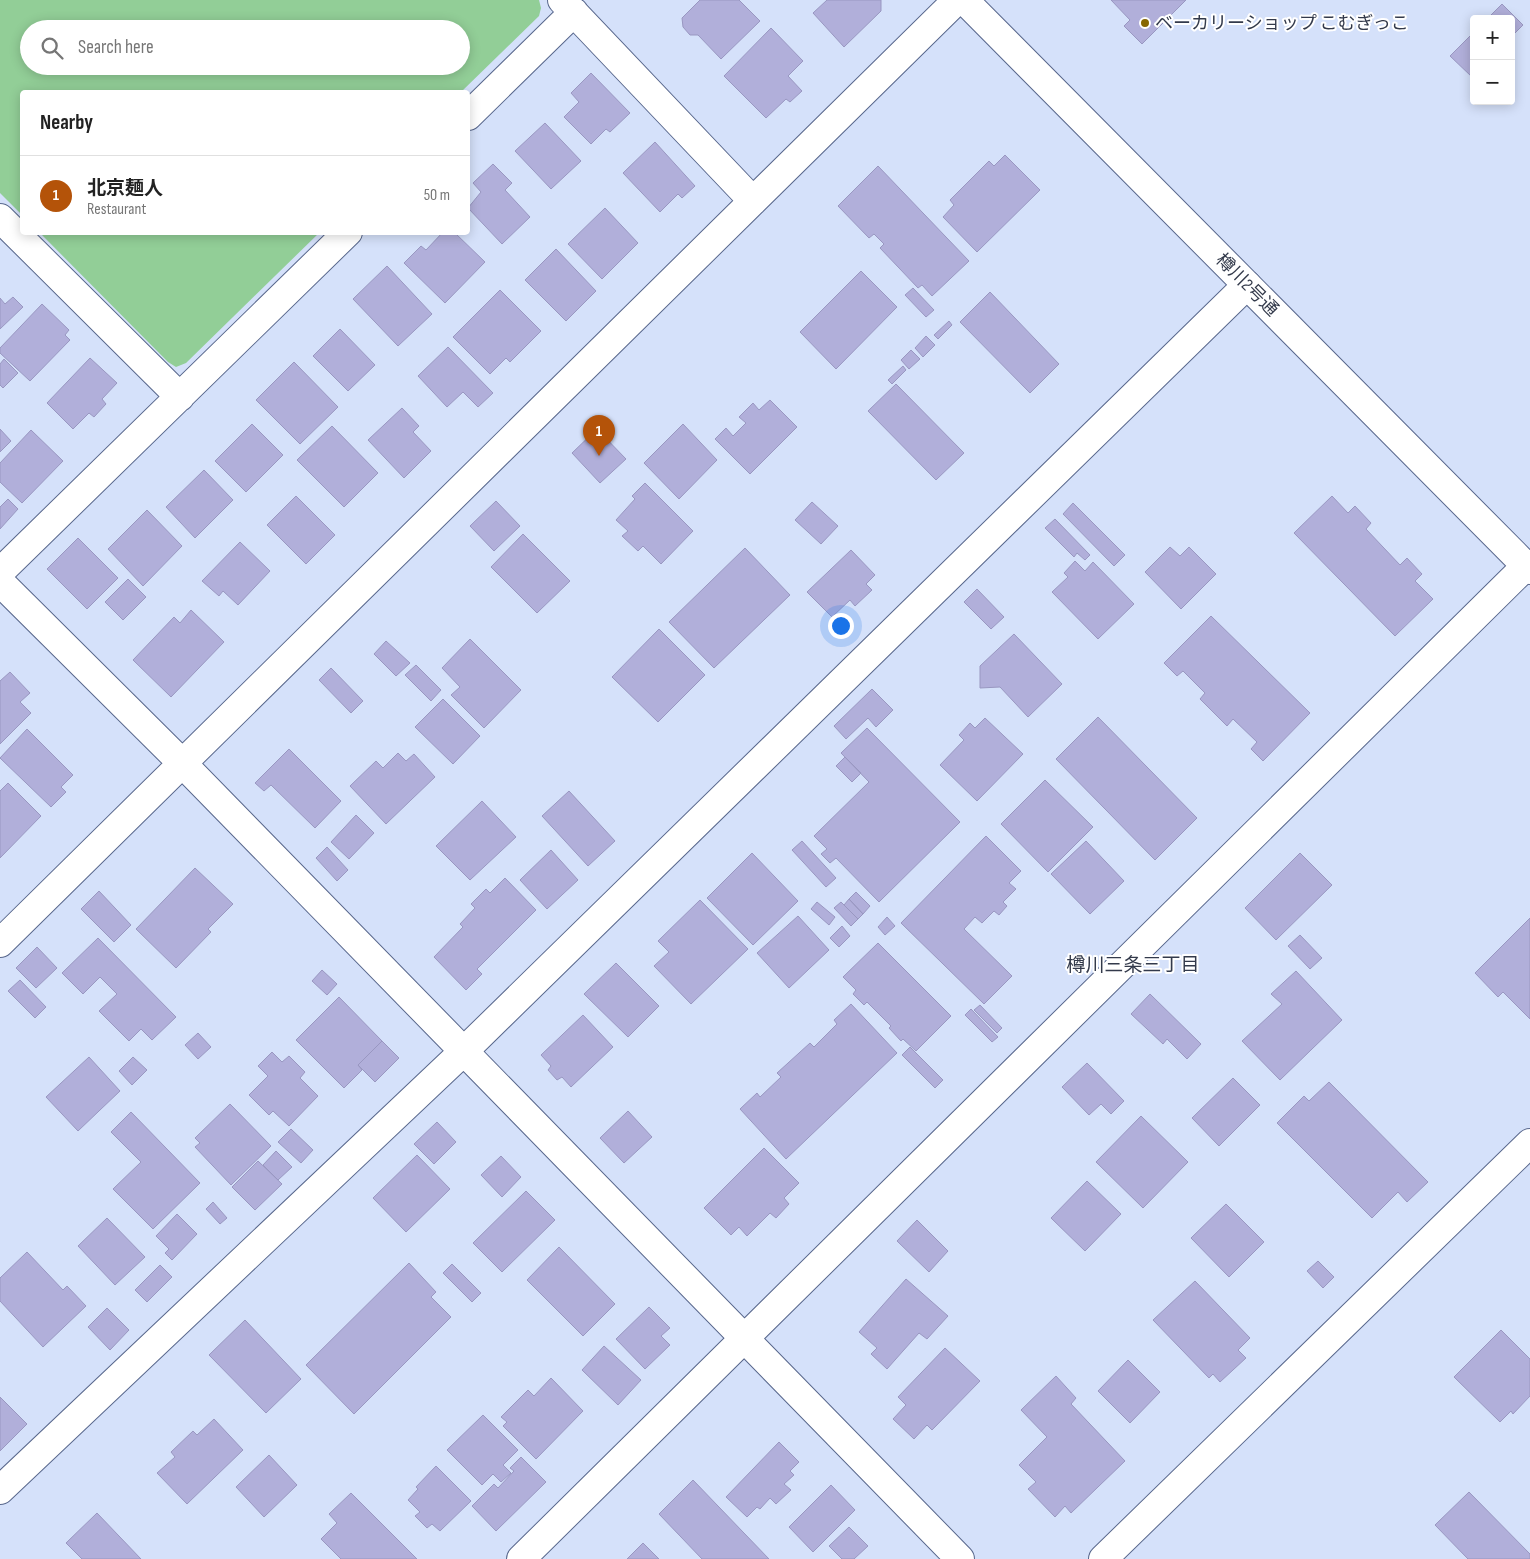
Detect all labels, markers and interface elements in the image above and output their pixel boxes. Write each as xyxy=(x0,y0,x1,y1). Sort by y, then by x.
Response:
place label: ベーカリーショップ こむぎっこ xyxy=(1155,13,1409,34)
map controls xyxy=(1470,15,1515,105)
button: + xyxy=(1470,15,1515,60)
marker: ベーカリーショップ こむぎっこ xyxy=(1139,17,1151,29)
search box xyxy=(20,20,470,75)
icon: search xyxy=(38,34,66,62)
text: Search here xyxy=(78,36,154,59)
button: − xyxy=(1470,60,1515,105)
text: Nearby xyxy=(40,110,93,135)
text: 北京麺人 xyxy=(87,177,163,200)
text: 1 xyxy=(53,186,59,205)
text: 50 m xyxy=(424,186,450,205)
text: Restaurant xyxy=(87,200,146,219)
street label: 樽川2号通 xyxy=(1211,249,1283,321)
pin: 1 xyxy=(583,415,615,456)
your location xyxy=(828,613,854,639)
district label: 樽川三条三丁目 xyxy=(1066,954,1200,977)

